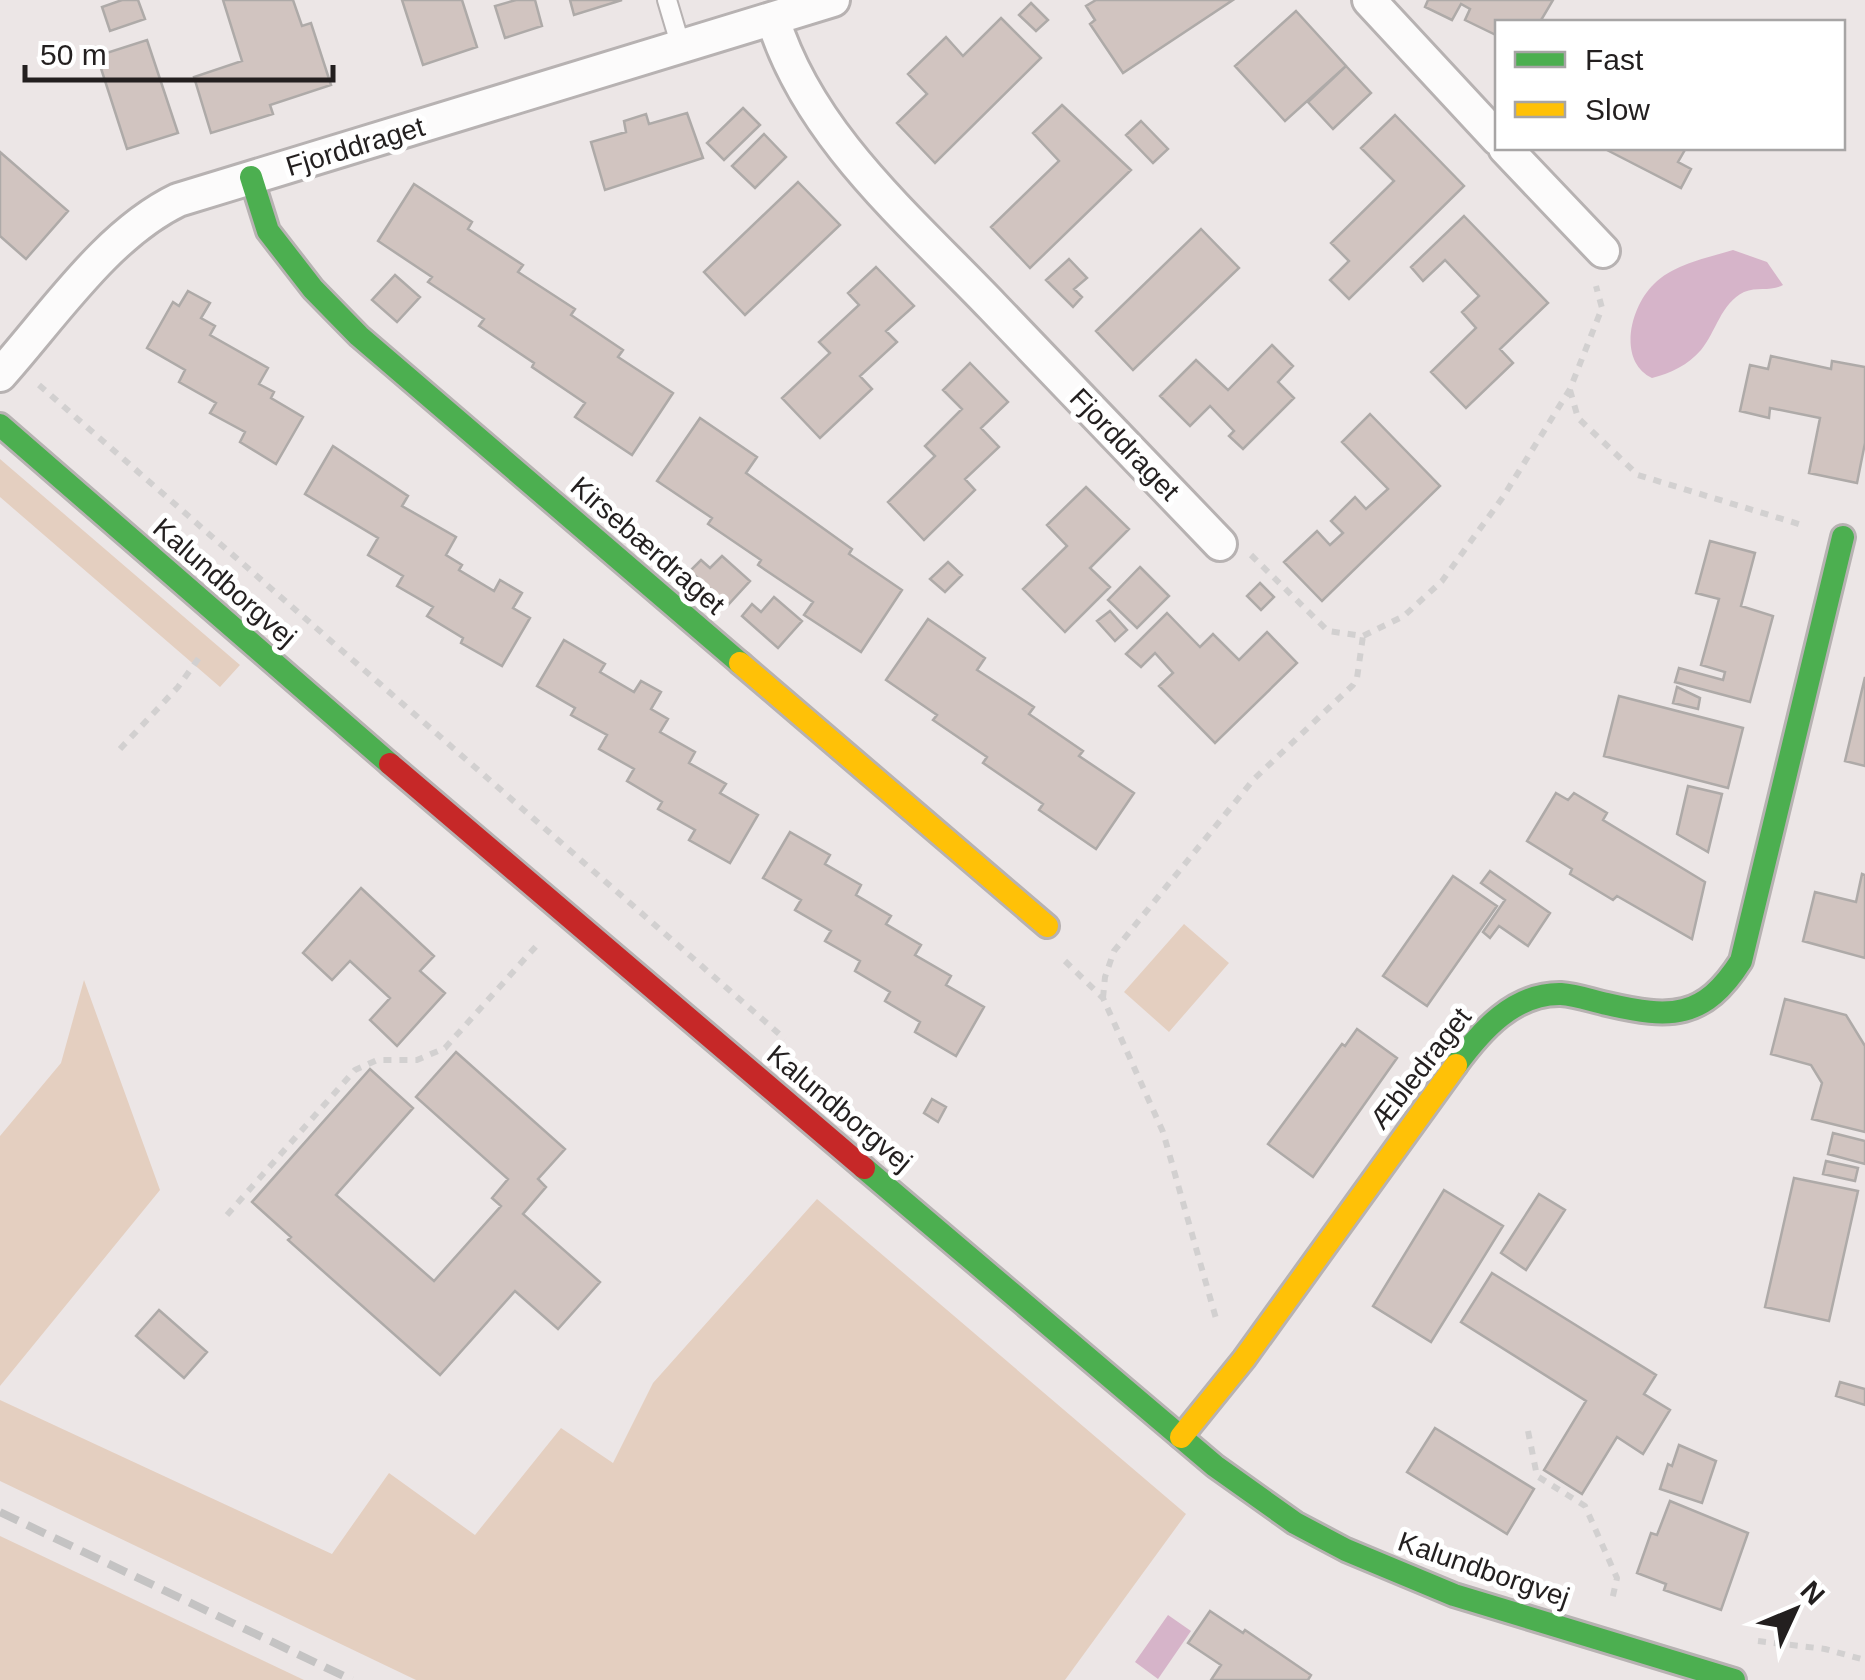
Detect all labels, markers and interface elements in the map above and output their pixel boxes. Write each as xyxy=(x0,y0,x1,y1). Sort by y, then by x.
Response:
scale bar xyxy=(25,20,332,82)
legend xyxy=(1495,20,1845,150)
text: 50 m xyxy=(40,38,107,71)
text: Fast xyxy=(1585,43,1644,76)
text: Slow xyxy=(1585,93,1650,126)
street label: Fjorddraget xyxy=(282,111,428,182)
street label: Fjorddraget xyxy=(1064,382,1186,507)
street label: Kirsebærdraget xyxy=(565,470,731,621)
street label: Kalundborgvej xyxy=(147,512,302,653)
street label: Æbledraget xyxy=(1364,1002,1477,1135)
street label: Kalundborgvej xyxy=(761,1039,918,1178)
street label: Kalundborgvej xyxy=(1394,1526,1574,1613)
north arrow xyxy=(1745,1560,1845,1660)
text: N xyxy=(1794,1575,1831,1611)

